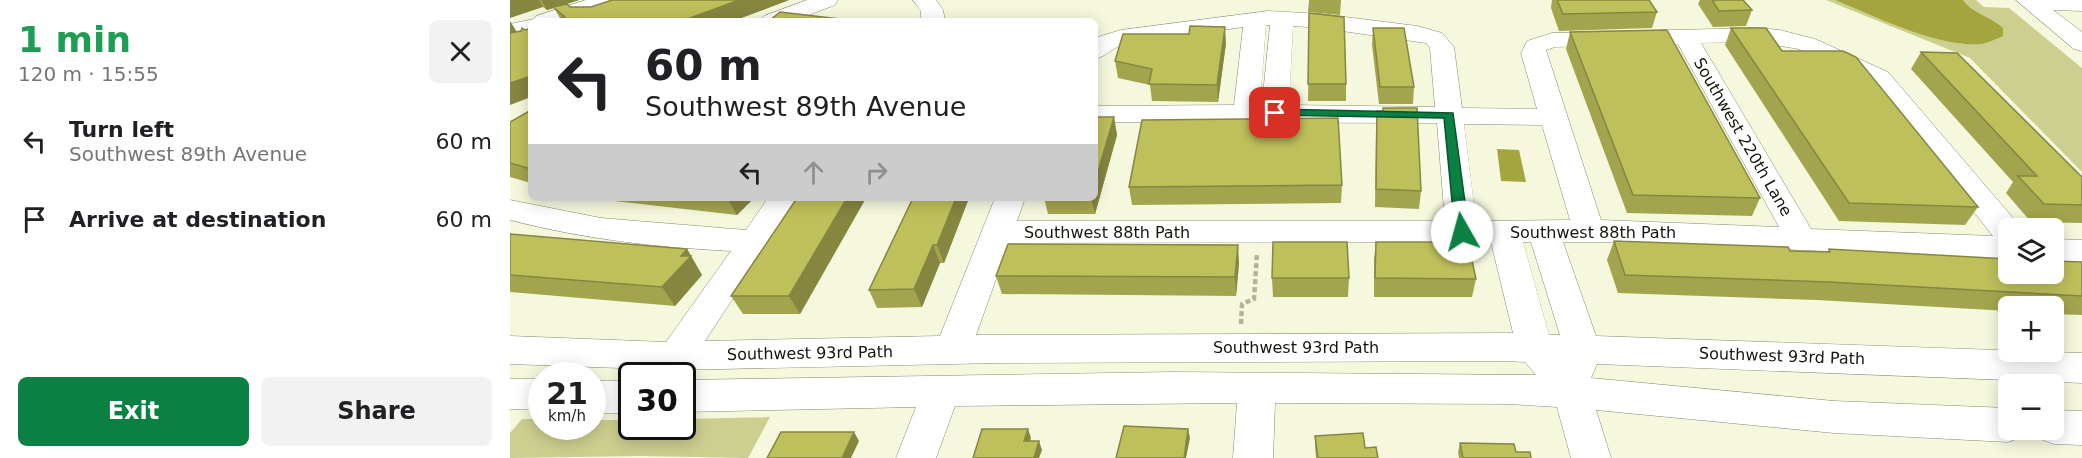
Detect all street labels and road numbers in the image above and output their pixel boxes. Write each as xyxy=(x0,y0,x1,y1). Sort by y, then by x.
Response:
street label: Southwest 220th Lane xyxy=(1690,54,1796,220)
street label: Southwest 88th Path xyxy=(1024,223,1190,242)
street label: Southwest 88th Path xyxy=(1510,223,1676,242)
street label: Southwest 93rd Path xyxy=(1213,338,1379,357)
street label: Southwest 93rd Path xyxy=(727,342,893,364)
street label: Southwest 93rd Path xyxy=(1699,344,1865,368)

